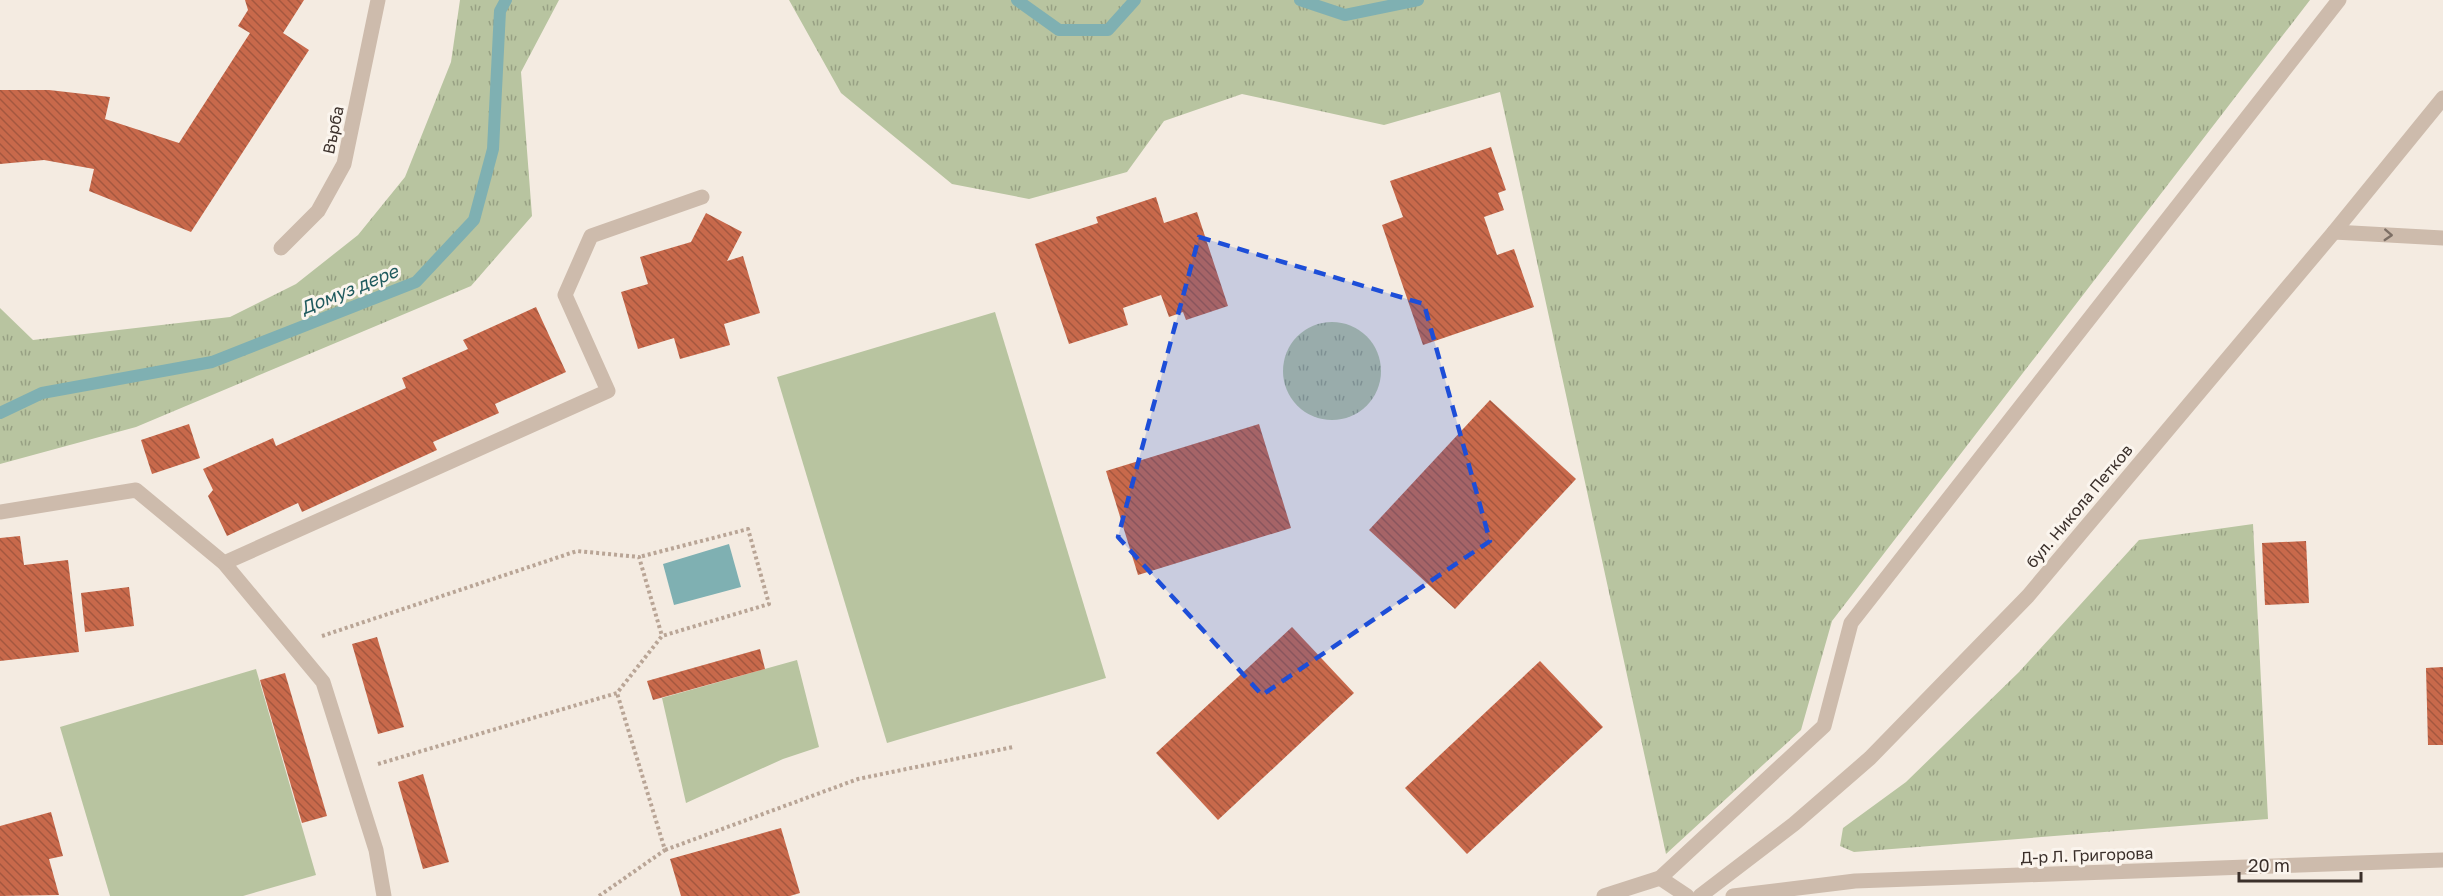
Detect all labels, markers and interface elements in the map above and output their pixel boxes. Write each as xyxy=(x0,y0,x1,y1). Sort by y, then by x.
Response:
street label: Върба xyxy=(318,104,348,156)
one-way arrow xyxy=(2384,228,2393,241)
water label: Домуз дере xyxy=(296,259,402,319)
street label: бул. Никола Петков xyxy=(2021,440,2137,572)
street label: Д-р Л. Григорова xyxy=(2020,843,2154,867)
scale bar xyxy=(2239,845,2360,883)
text: 20 m xyxy=(2248,854,2290,876)

